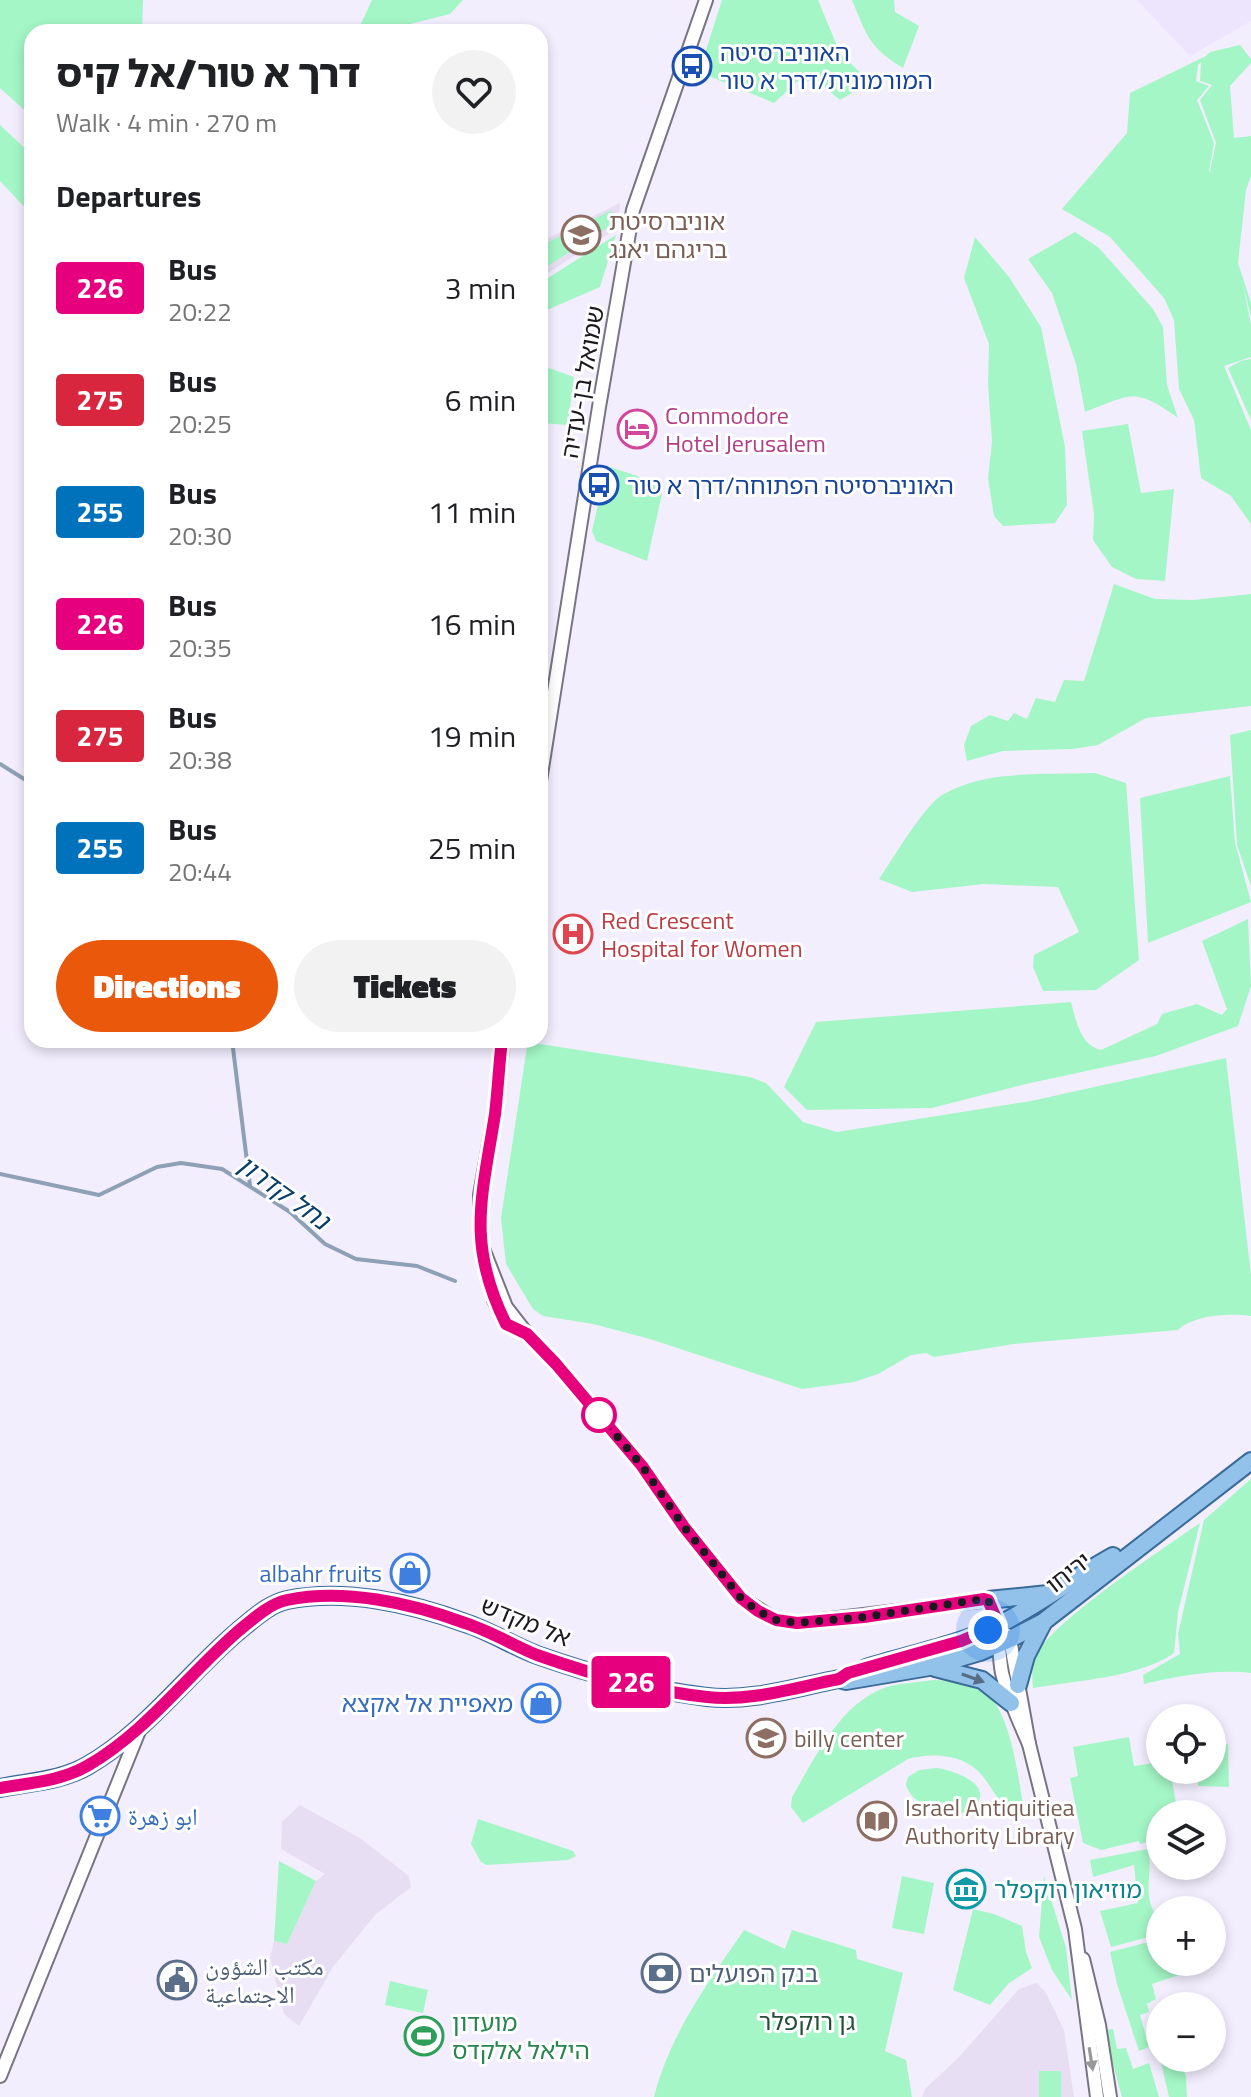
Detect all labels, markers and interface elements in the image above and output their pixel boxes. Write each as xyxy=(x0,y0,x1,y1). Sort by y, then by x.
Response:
place label: האוניברסיטה המורמונית/דרך א טור xyxy=(720,34,933,98)
text: דרך א טור/אל קיס xyxy=(56,44,360,102)
bus stop icon: האוניברסיטה המורמונית/דרך א טור xyxy=(671,45,713,87)
button: heart xyxy=(432,50,516,134)
text: Walk · 4 min · 270 m xyxy=(56,103,277,142)
text: Departures xyxy=(56,173,201,219)
place label: אוניברסיטת בריגהם יאנג xyxy=(609,203,728,267)
school or university icon: אוניברסיטת בריגהם יאנג xyxy=(560,214,602,256)
text: Bus xyxy=(168,246,217,292)
text: 3 min xyxy=(445,265,516,311)
text: 226 xyxy=(76,266,124,309)
text: 20:22 xyxy=(168,292,232,331)
street label: שמואל בן-עדיה xyxy=(551,303,613,461)
text: Bus xyxy=(168,358,217,404)
text: 6 min xyxy=(445,377,516,423)
text: 275 xyxy=(76,378,124,421)
place label: Commodore Hotel Jerusalem xyxy=(665,397,826,461)
text: 20:25 xyxy=(168,404,232,443)
hotel icon: Commodore Hotel Jerusalem xyxy=(616,408,658,450)
bus stop icon: האוניברסיטה הפתוחה/דרך א טור xyxy=(578,464,620,506)
place label: האוניברסיטה הפתוחה/דרך א טור xyxy=(627,467,954,503)
text: Bus xyxy=(168,470,217,516)
text: 11 min xyxy=(428,489,516,535)
text: 255 xyxy=(76,490,124,533)
text: 20:30 xyxy=(168,516,232,555)
text: Bus xyxy=(168,582,217,628)
text: 16 min xyxy=(428,601,516,647)
text: 226 xyxy=(76,602,124,645)
text: 20:35 xyxy=(168,628,232,667)
text: Bus xyxy=(168,694,217,740)
text: 19 min xyxy=(428,713,516,759)
text: 275 xyxy=(76,714,124,757)
text: 20:38 xyxy=(168,740,232,779)
text: Bus xyxy=(168,806,217,852)
text: 25 min xyxy=(428,825,516,871)
text: 255 xyxy=(76,826,124,869)
text: 20:44 xyxy=(168,852,232,891)
place label: Red Crescent Hospital for Women xyxy=(601,902,803,966)
hospital icon: Red Crescent Hospital for Women xyxy=(552,913,594,955)
button: Directions xyxy=(56,940,278,1032)
button: Tickets xyxy=(294,940,516,1032)
water label: נחל קדרון xyxy=(230,1145,340,1240)
unlabelled marker xyxy=(582,1398,616,1432)
street label: יריחו xyxy=(1038,1543,1098,1601)
shop icon: albahr fruits xyxy=(389,1552,431,1594)
place label: albahr fruits xyxy=(259,1555,382,1591)
street label: אל מקדש xyxy=(476,1587,576,1655)
your location xyxy=(968,1610,1008,1650)
line badge: 226 xyxy=(585,1656,677,1708)
text: 226 xyxy=(607,1660,655,1703)
one-way arrow xyxy=(961,1672,985,1685)
shop icon: מאפיית אל אקצא xyxy=(520,1682,562,1724)
place label: מאפיית אל אקצא xyxy=(342,1685,513,1721)
map controls xyxy=(1146,1704,1226,2072)
button: locate xyxy=(1146,1704,1226,1784)
school or university icon: billy center xyxy=(745,1717,787,1759)
place label: billy center xyxy=(794,1720,904,1756)
place label: Israel Antiquitiea Authority Library xyxy=(905,1789,1075,1853)
supermarket icon: ابو زهرة xyxy=(79,1795,121,1837)
place label: ابو زهرة xyxy=(128,1798,198,1834)
library icon: Israel Antiquitiea Authority Library xyxy=(856,1800,898,1842)
button: layers xyxy=(1146,1800,1226,1880)
museum icon: מוזיאון רוקפלר xyxy=(945,1868,987,1910)
place label: מוזיאון רוקפלר xyxy=(994,1871,1142,1907)
button: + xyxy=(1146,1896,1226,1976)
place label: مكتب الشؤون الاجتماعية xyxy=(205,1948,324,2012)
bank icon: בנק הפועלים xyxy=(640,1952,682,1994)
place label: בנק הפועלים xyxy=(689,1955,818,1991)
public building icon: مكتب الشؤون الاجتماعية xyxy=(156,1959,198,2001)
button: − xyxy=(1146,1992,1226,2072)
park label: גן רוקפלר xyxy=(759,2003,855,2039)
place label: מועדון הילאל אלקדס xyxy=(452,2004,590,2068)
sports icon: מועדון הילאל אלקדס xyxy=(403,2015,445,2057)
one-way arrow xyxy=(1085,2047,1098,2072)

